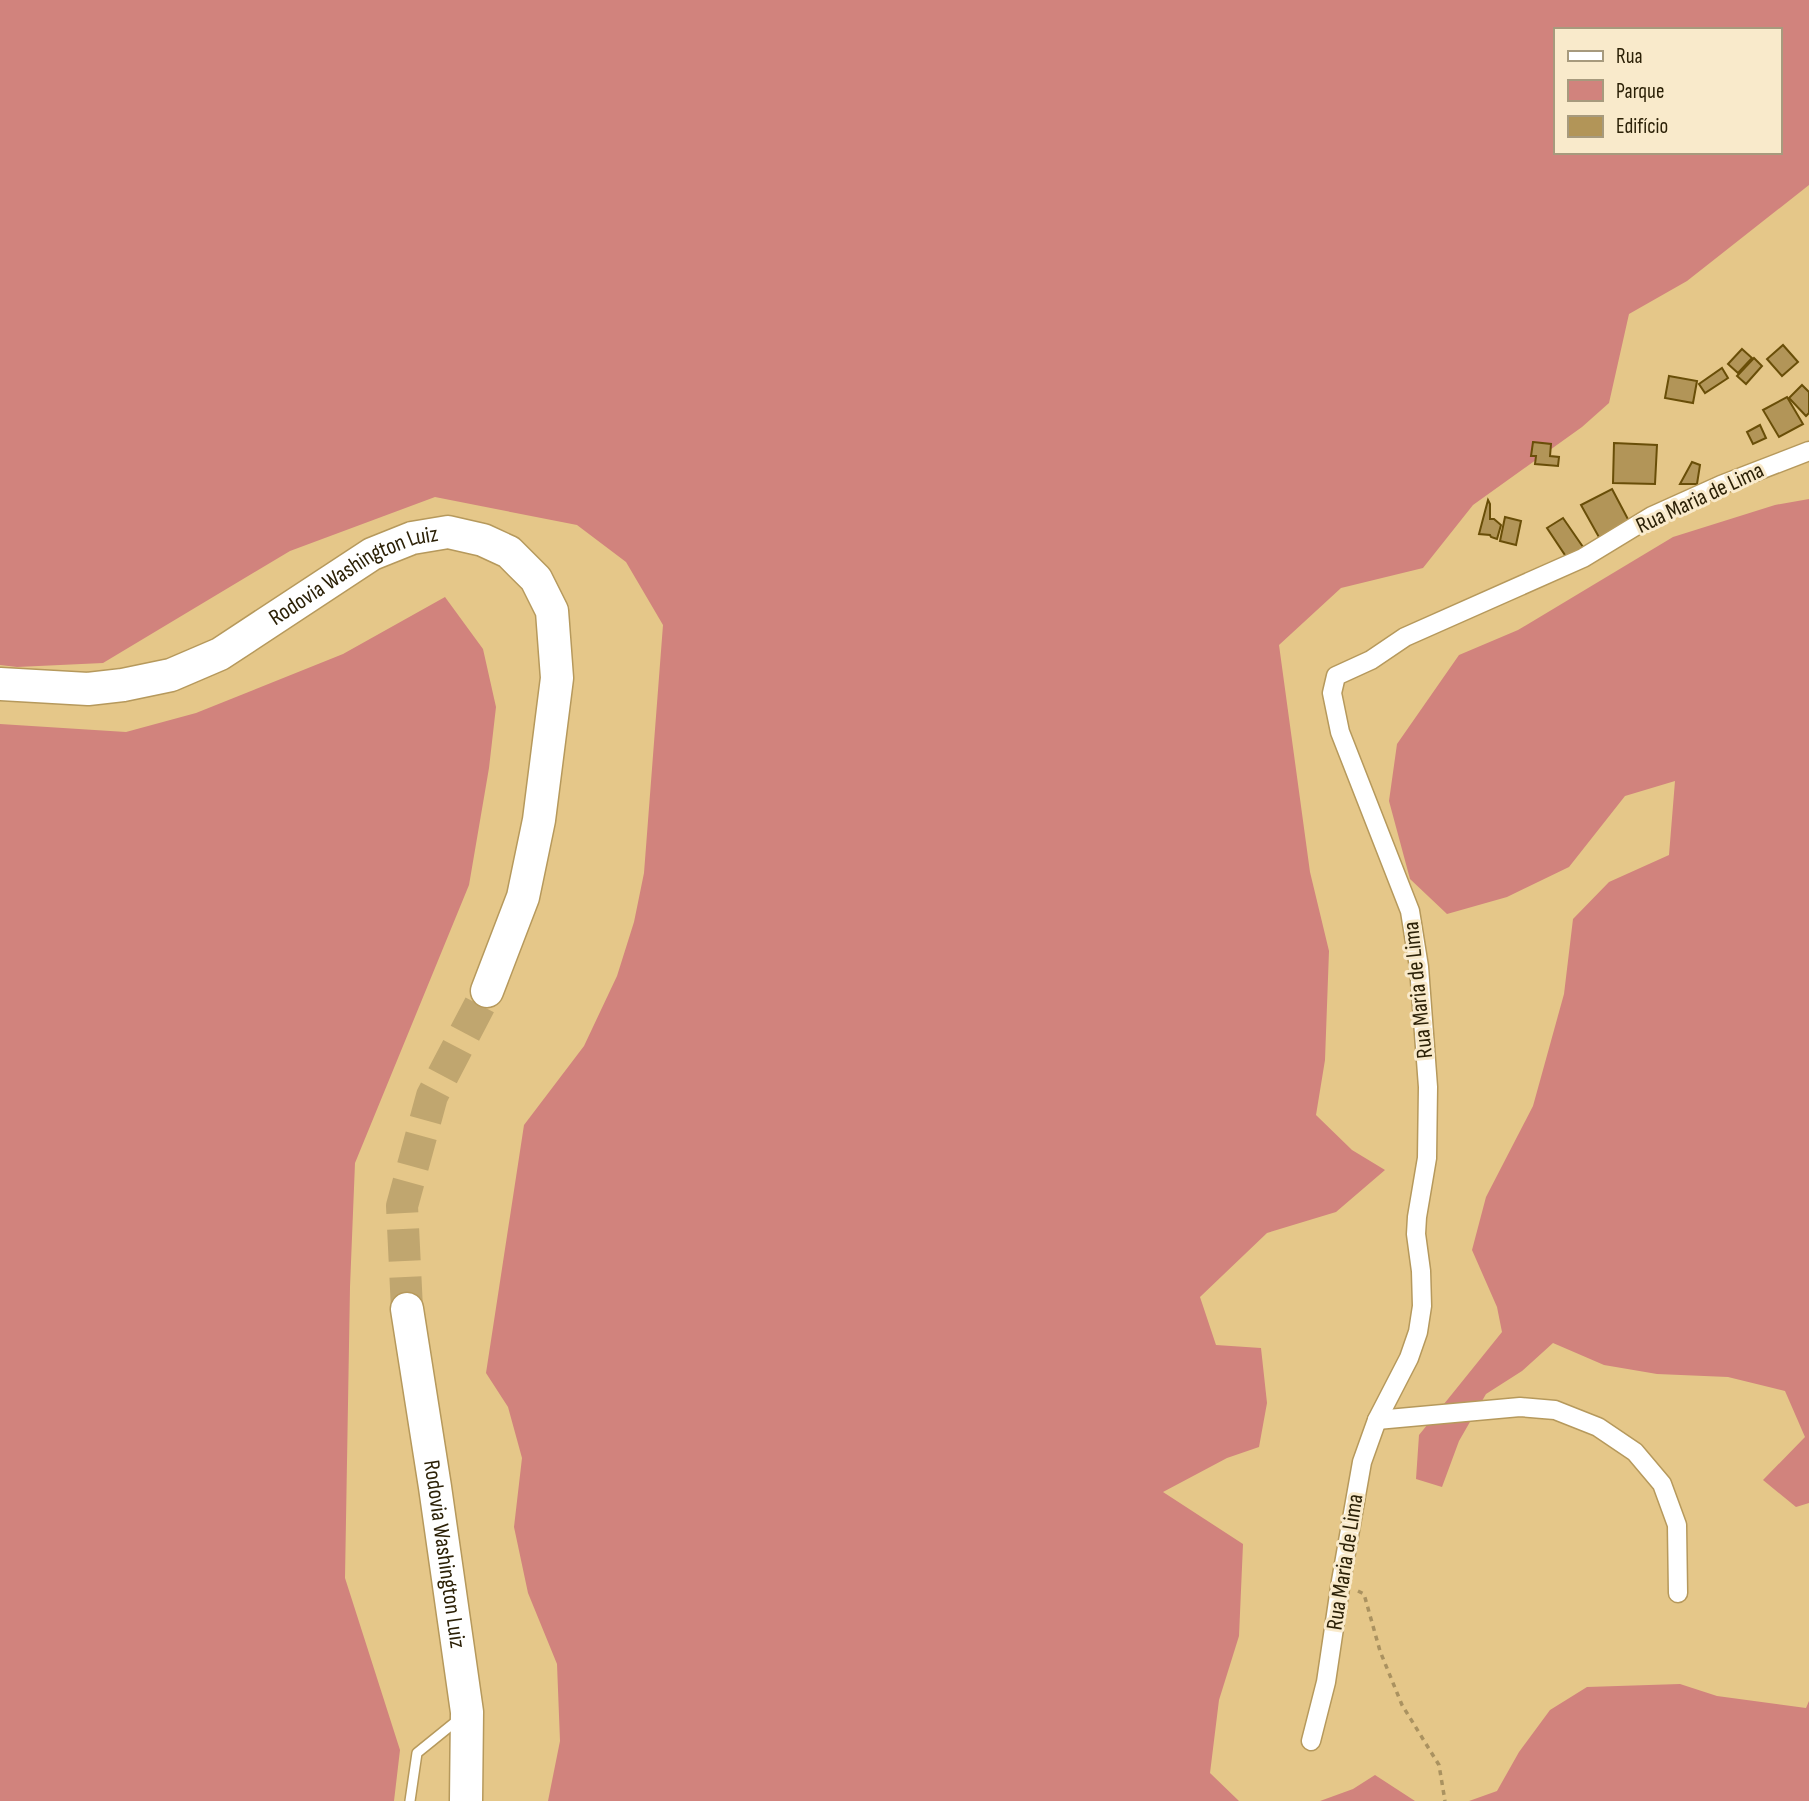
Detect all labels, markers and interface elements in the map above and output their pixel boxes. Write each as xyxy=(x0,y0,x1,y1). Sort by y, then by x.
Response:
legend xyxy=(1554,28,1781,154)
text: Rua xyxy=(1616,44,1643,69)
text: Parque xyxy=(1616,79,1664,104)
text: Edifício xyxy=(1616,114,1668,139)
street label: Rua Maria de Lima xyxy=(1632,456,1768,540)
street label: Rodovia Washington Luiz xyxy=(264,520,440,632)
street label: Rua Maria de Lima xyxy=(1397,920,1439,1060)
street label: Rodovia Washington Luiz xyxy=(417,1458,472,1650)
street label: Rua Maria de Lima xyxy=(1320,1492,1370,1632)

